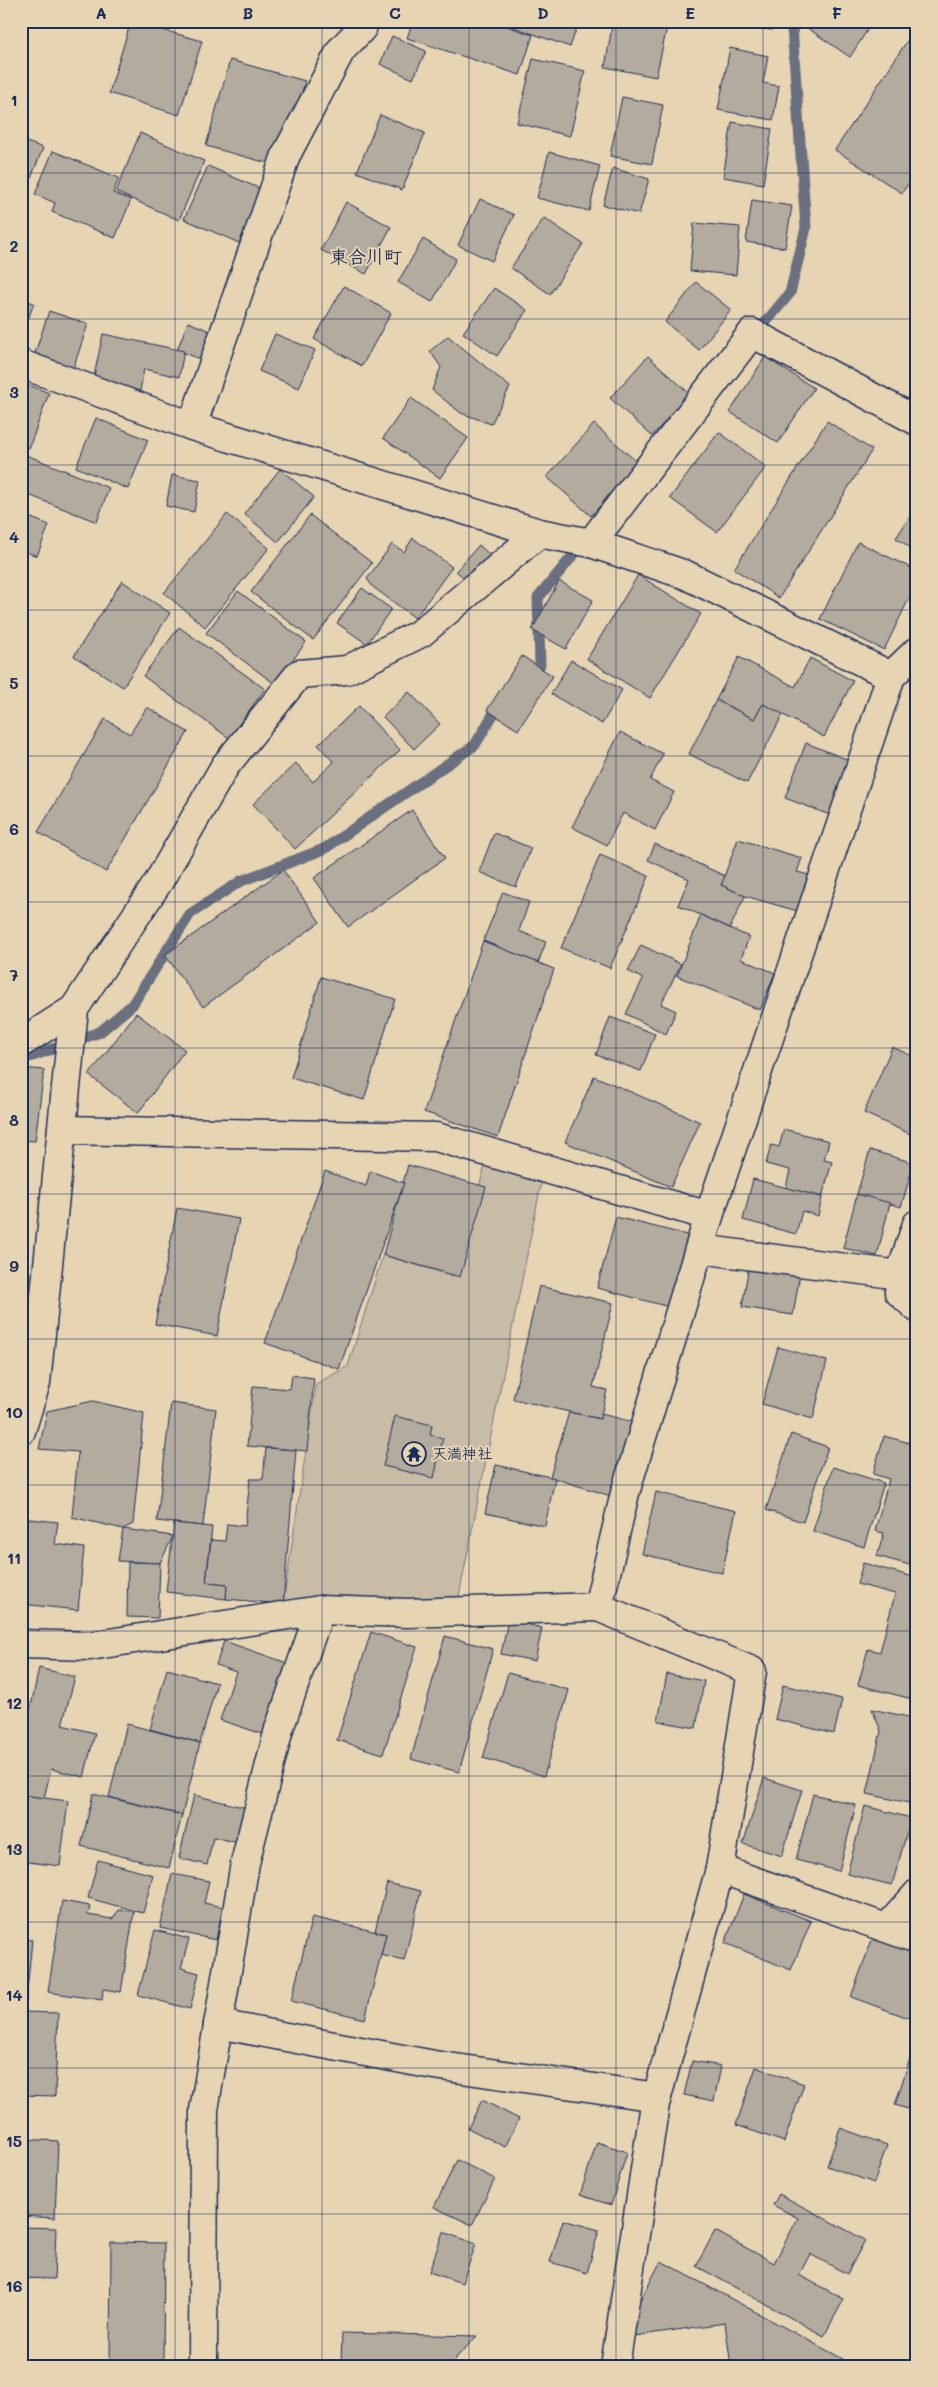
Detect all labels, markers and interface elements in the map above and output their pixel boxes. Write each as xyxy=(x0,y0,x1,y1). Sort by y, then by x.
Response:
text: A xyxy=(95,2,107,23)
text: B xyxy=(243,2,253,23)
text: C xyxy=(389,2,401,23)
text: D xyxy=(537,2,549,23)
text: E xyxy=(685,2,695,23)
text: F xyxy=(832,2,842,23)
text: 1 xyxy=(10,89,18,110)
text: 2 xyxy=(10,235,19,256)
district label: 東合川町 xyxy=(330,244,402,268)
text: 3 xyxy=(9,381,19,402)
text: 4 xyxy=(9,526,19,547)
text: 5 xyxy=(9,672,19,693)
text: 6 xyxy=(9,818,19,839)
text: 7 xyxy=(10,964,19,985)
text: 8 xyxy=(9,1109,19,1130)
text: 9 xyxy=(9,1255,19,1276)
text: 10 xyxy=(5,1401,23,1422)
temple icon: 天満神社 xyxy=(401,1441,427,1467)
place label: 天満神社 xyxy=(432,1443,492,1463)
text: 11 xyxy=(7,1547,21,1568)
text: 12 xyxy=(6,1692,22,1713)
text: 13 xyxy=(6,1838,23,1859)
text: 14 xyxy=(5,1984,23,2005)
text: 15 xyxy=(6,2130,22,2151)
text: 16 xyxy=(6,2275,23,2296)

